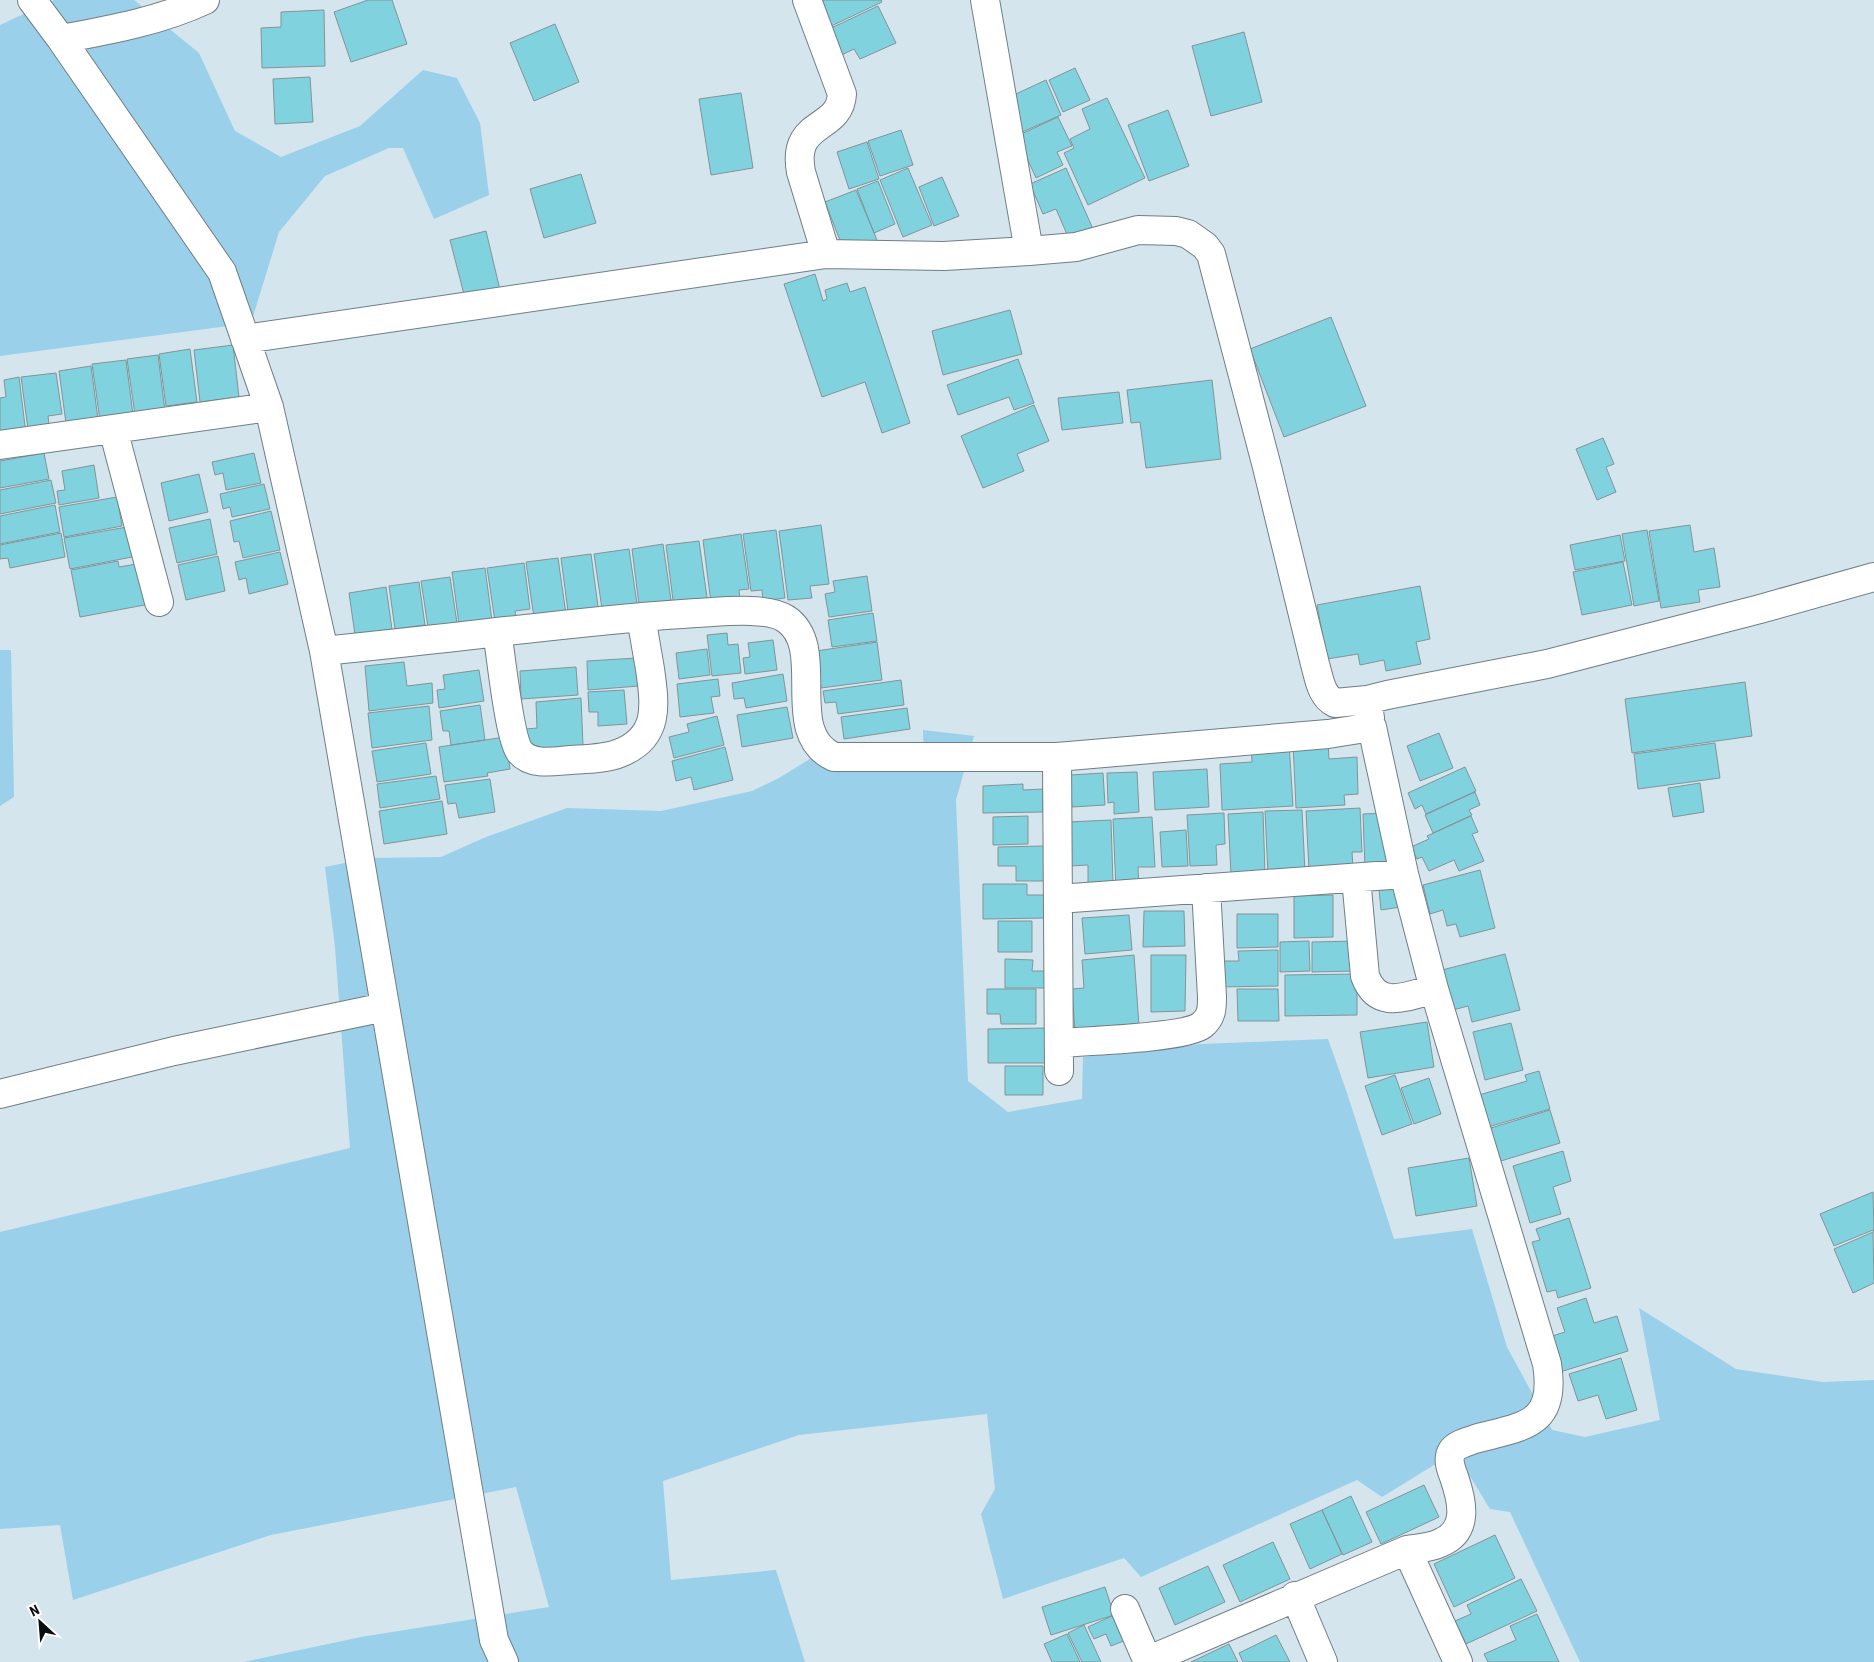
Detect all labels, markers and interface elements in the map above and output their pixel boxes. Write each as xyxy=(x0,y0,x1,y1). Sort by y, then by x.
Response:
north arrow xyxy=(15,1597,65,1647)
text: N xyxy=(27,1601,42,1619)

